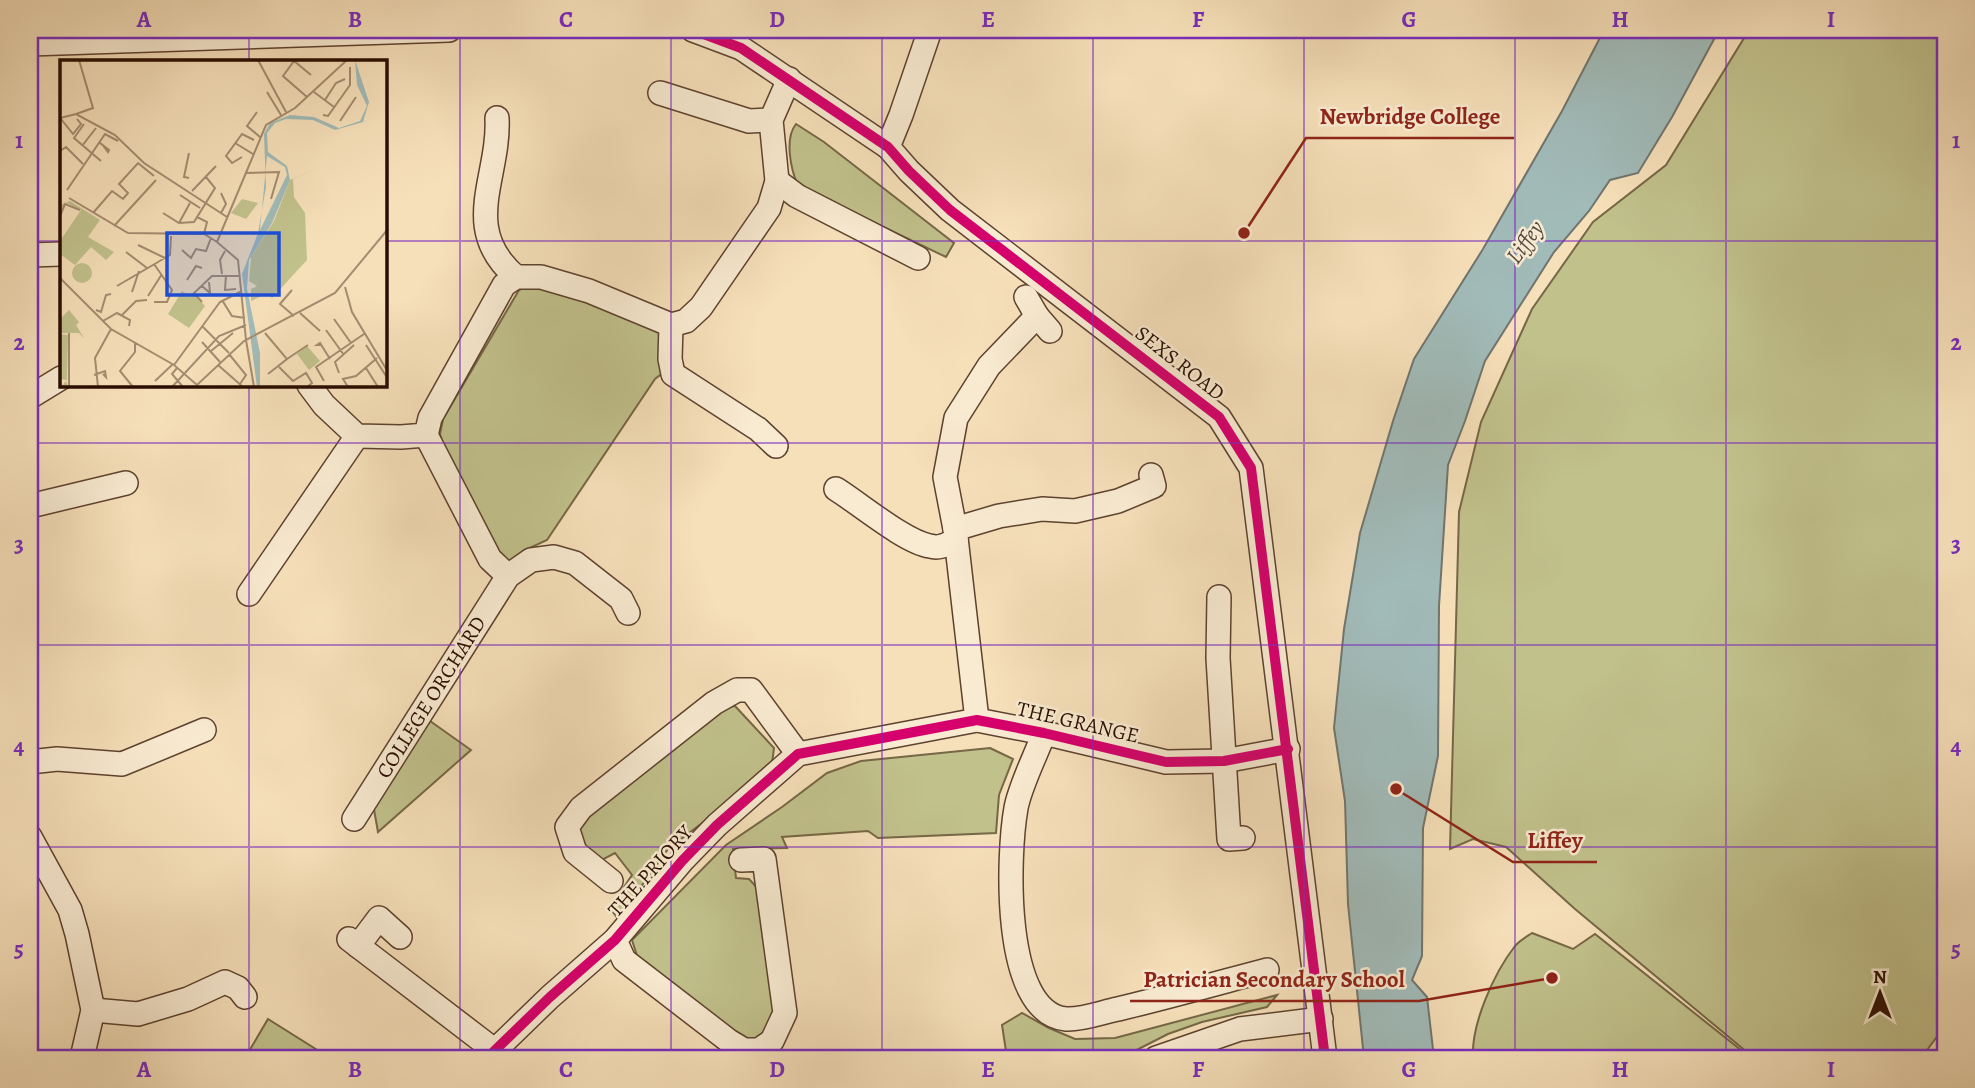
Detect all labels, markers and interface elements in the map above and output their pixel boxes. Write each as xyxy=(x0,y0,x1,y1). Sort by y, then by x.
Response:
text: A xyxy=(136,4,152,35)
text: B xyxy=(348,4,362,35)
text: C xyxy=(559,4,573,35)
text: D xyxy=(769,4,785,35)
text: E xyxy=(981,4,995,35)
text: F xyxy=(1192,4,1205,35)
text: G xyxy=(1401,4,1417,35)
text: H xyxy=(1611,4,1629,35)
text: I xyxy=(1827,4,1835,35)
inset map xyxy=(60,60,387,387)
callout: Newbridge College xyxy=(1306,94,1514,138)
text: Newbridge College xyxy=(1320,101,1500,132)
text: 1 xyxy=(15,125,23,156)
text: 1 xyxy=(1952,125,1960,156)
water label: Liffey xyxy=(1499,214,1551,270)
street label: SEXS ROAD xyxy=(1129,319,1231,407)
text: 2 xyxy=(13,327,25,358)
text: 2 xyxy=(1950,327,1962,358)
text: 3 xyxy=(14,529,24,560)
text: 3 xyxy=(1951,529,1961,560)
street label: COLLEGE ORCHARD xyxy=(370,611,492,783)
street label: THE GRANGE xyxy=(1014,694,1142,750)
text: 4 xyxy=(14,731,25,762)
text: 4 xyxy=(1951,731,1962,762)
callout: Liffey xyxy=(1513,818,1597,862)
street label: THE PRIORY xyxy=(601,819,699,923)
text: Liffey xyxy=(1527,825,1584,856)
text: 5 xyxy=(14,933,24,964)
text: 5 xyxy=(1951,933,1961,964)
callout: Patrician Secondary School xyxy=(1130,957,1419,1001)
north arrow xyxy=(1846,958,1916,1028)
text: Patrician Secondary School xyxy=(1143,964,1405,995)
text: N xyxy=(1873,964,1887,990)
text: A xyxy=(136,1054,152,1085)
text: B xyxy=(348,1054,362,1085)
text: C xyxy=(559,1054,573,1085)
text: D xyxy=(769,1054,785,1085)
text: E xyxy=(981,1054,995,1085)
text: F xyxy=(1192,1054,1205,1085)
text: G xyxy=(1401,1054,1417,1085)
text: H xyxy=(1611,1054,1629,1085)
text: I xyxy=(1827,1054,1835,1085)

